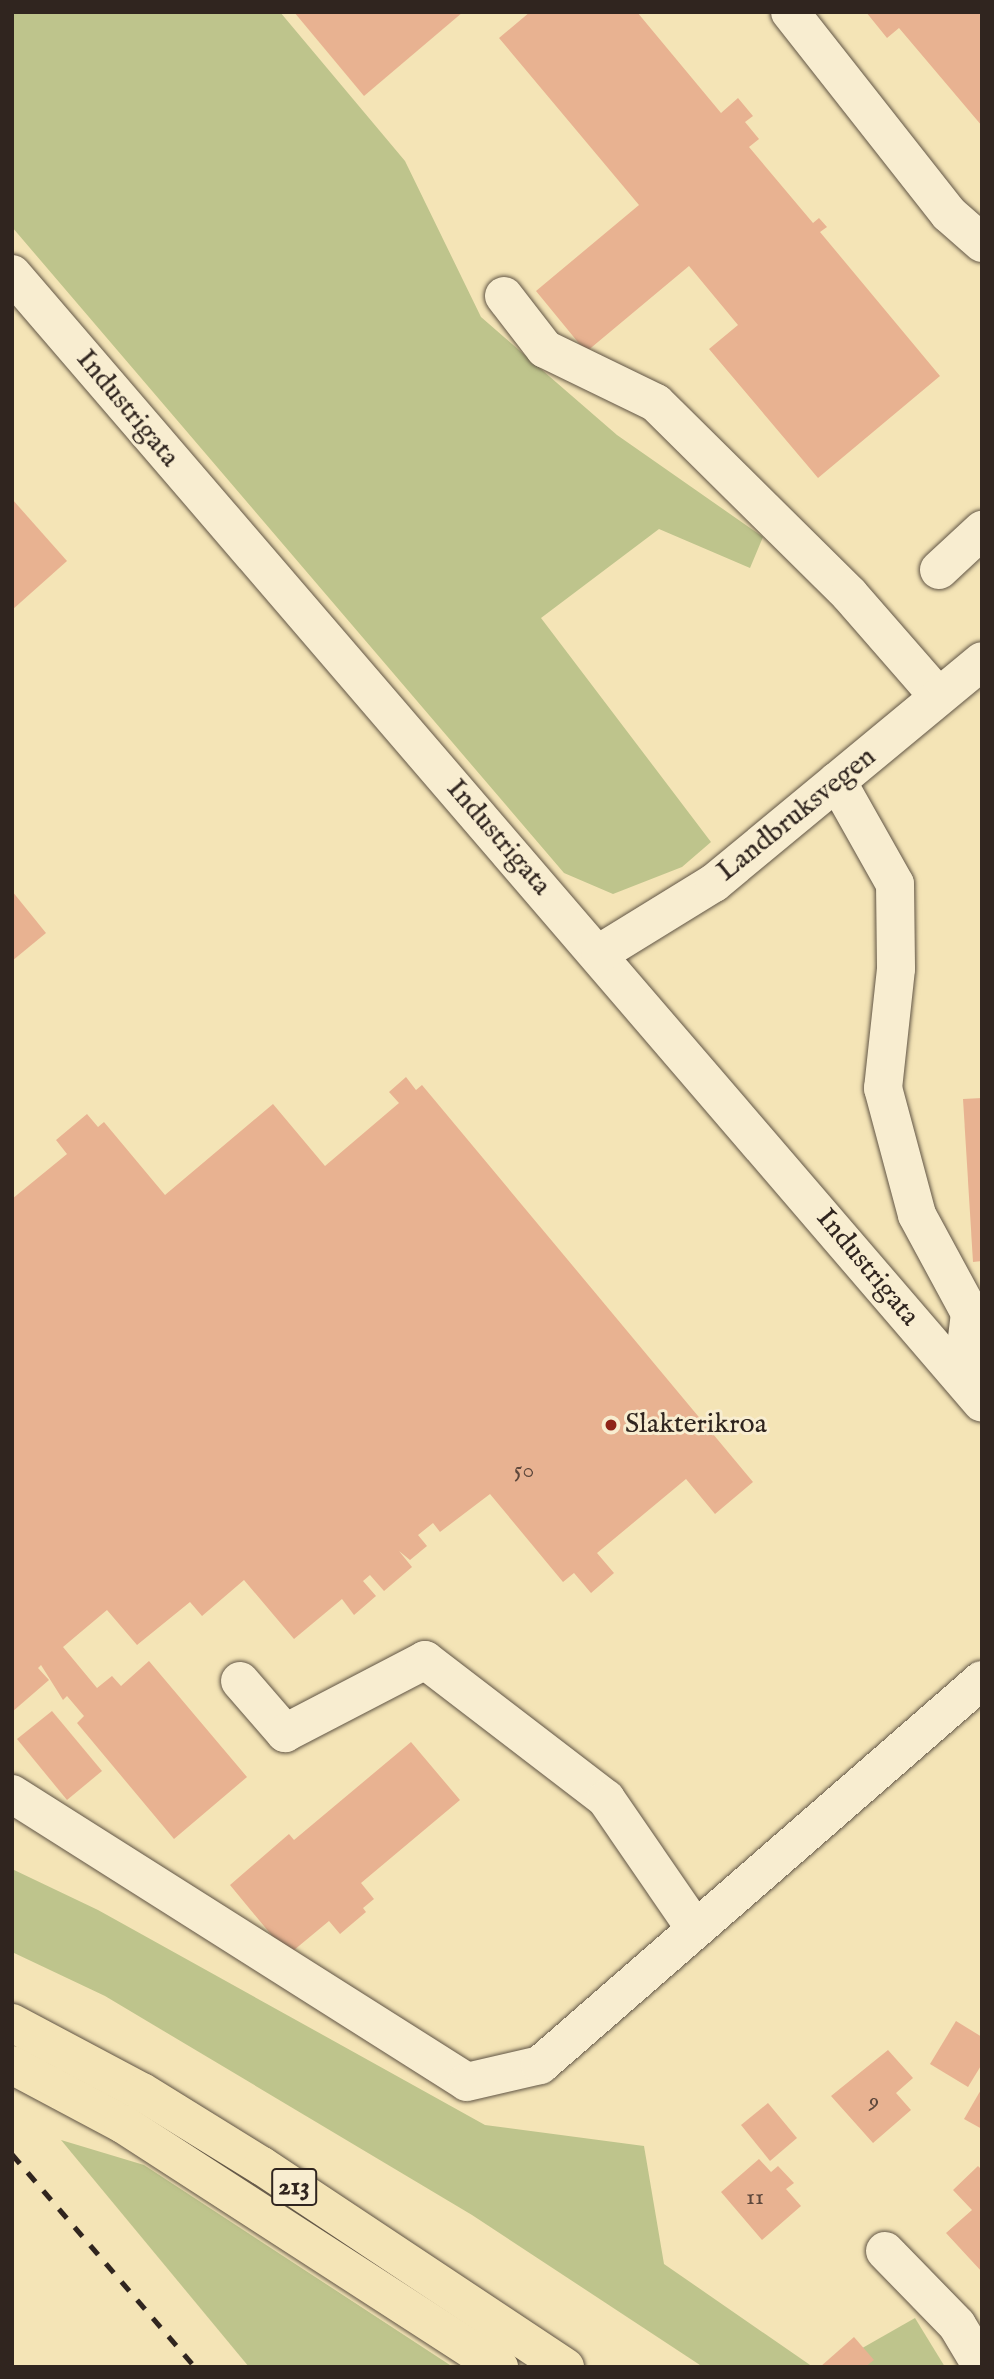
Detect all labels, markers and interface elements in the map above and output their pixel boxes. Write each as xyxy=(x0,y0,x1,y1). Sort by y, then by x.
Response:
street label: Industrigata xyxy=(68,344,186,474)
street label: Landbruksvegen xyxy=(711,741,883,889)
street label: Industrigata xyxy=(439,773,557,903)
street label: Industrigata xyxy=(808,1203,926,1333)
place label: Slakterikroa xyxy=(625,1408,767,1442)
marker: Slakterikroa xyxy=(603,1417,619,1433)
house number: 50 xyxy=(514,1457,534,1485)
house number: 9 xyxy=(869,2088,879,2116)
road number: 213 xyxy=(270,2164,318,2210)
house number: 11 xyxy=(746,2184,764,2212)

